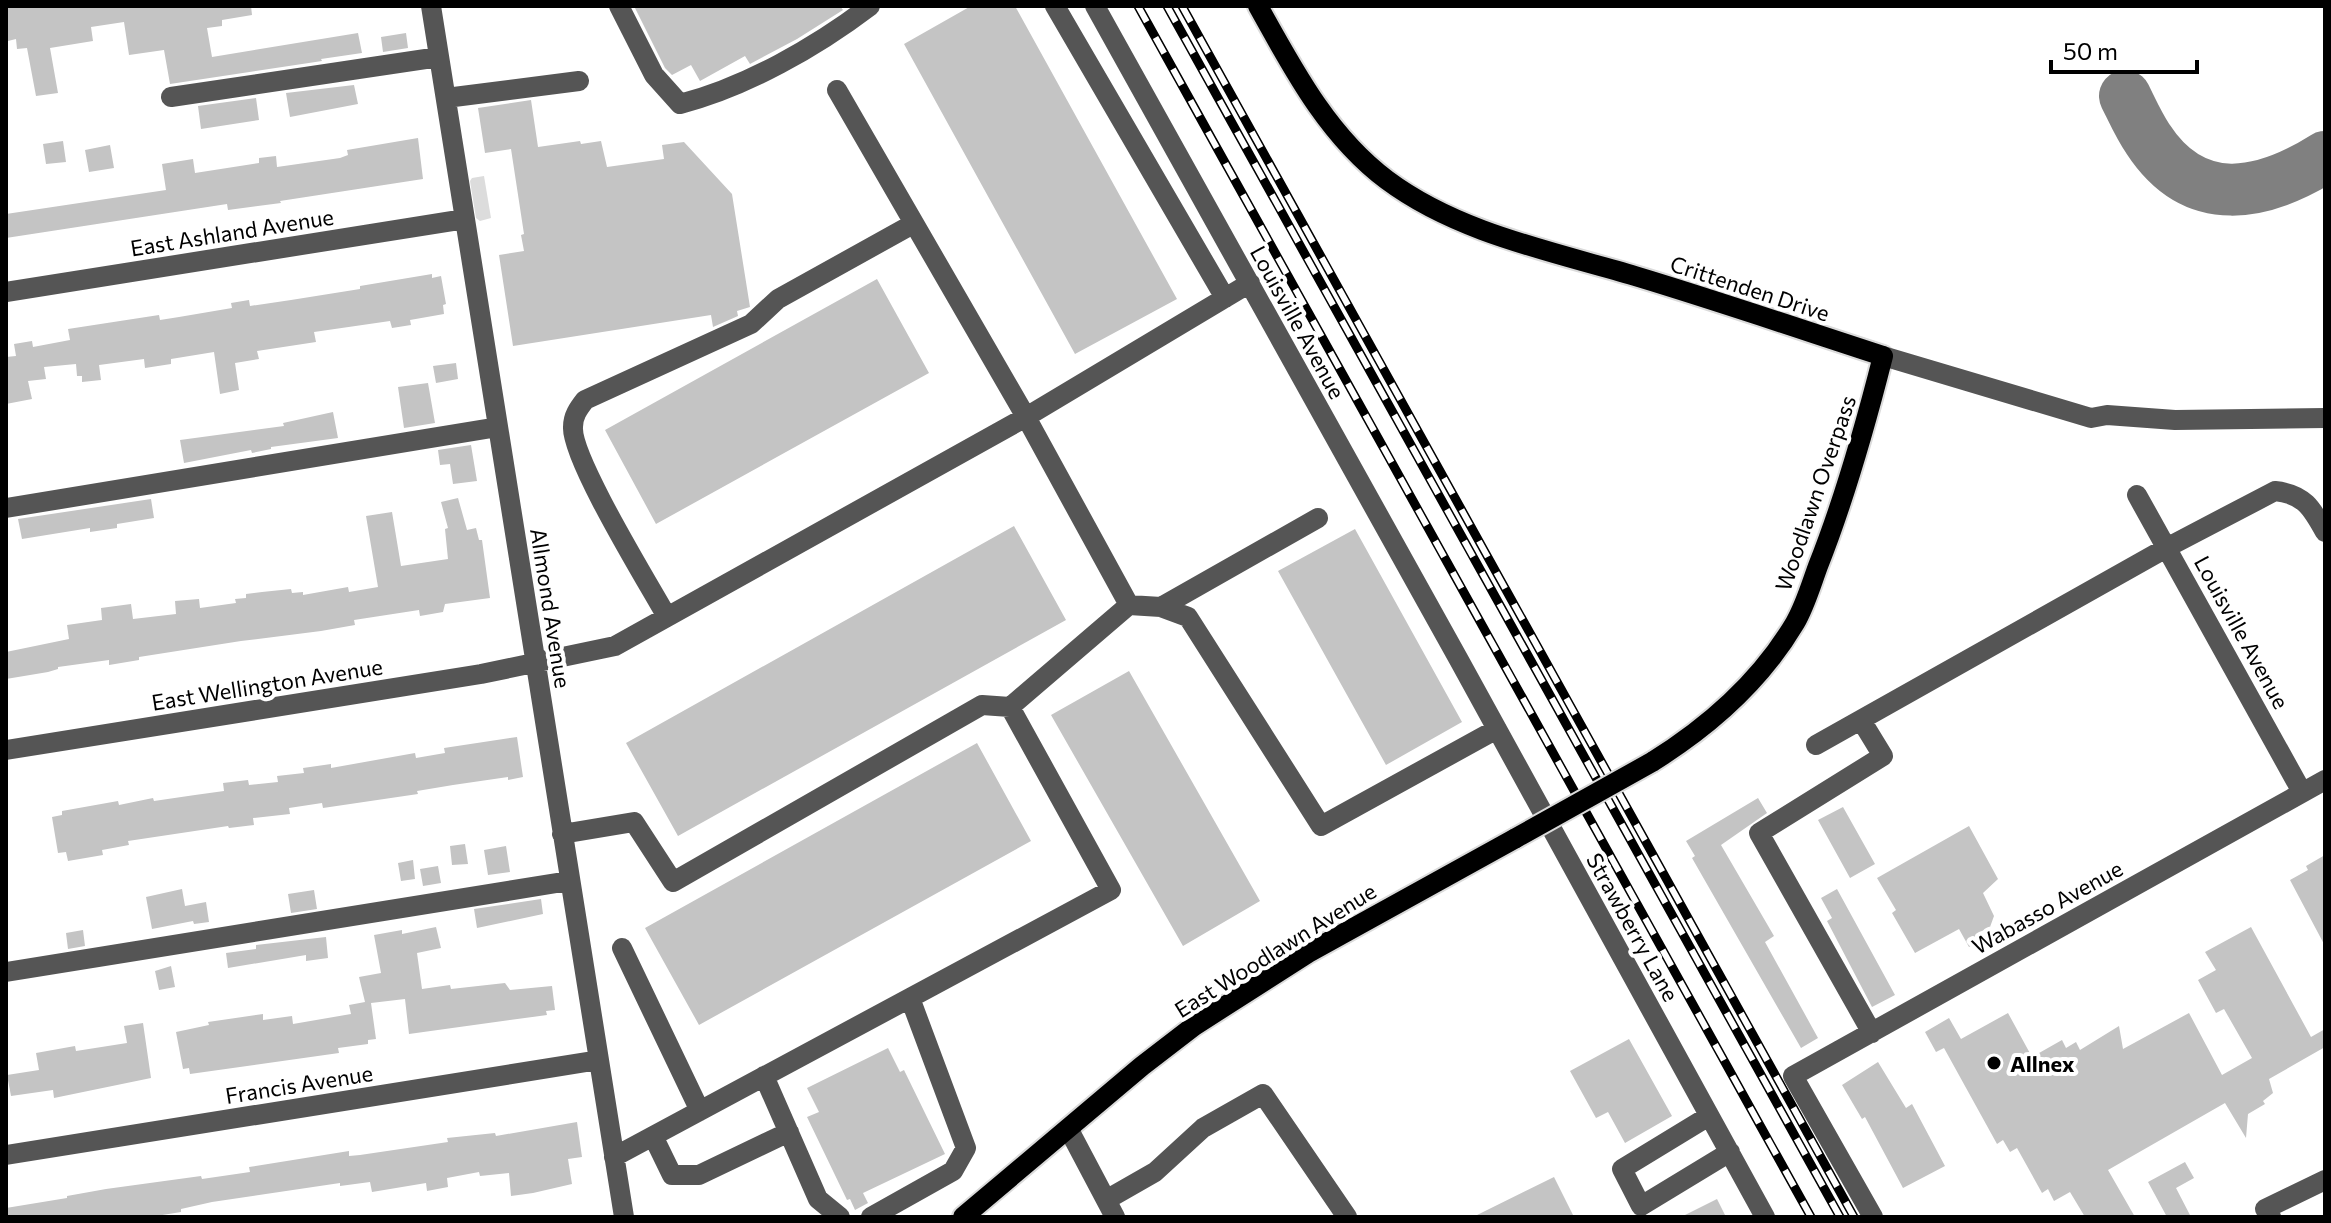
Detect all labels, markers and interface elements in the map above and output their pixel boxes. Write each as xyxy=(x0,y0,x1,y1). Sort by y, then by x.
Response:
scale bar xyxy=(2051,24,2197,74)
text: 50 m xyxy=(2063,36,2118,65)
street label: East Ashland Avenue xyxy=(128,203,336,261)
street label: Louisville Avenue xyxy=(1245,241,1351,403)
street label: Crittenden Drive xyxy=(1667,250,1833,326)
street label: Woodlawn Overpass xyxy=(1769,392,1861,594)
street label: Allmond Avenue xyxy=(525,526,577,690)
street label: Louisville Avenue xyxy=(2189,551,2295,713)
street label: East Wellington Avenue xyxy=(149,652,385,716)
street label: Strawberry Lane xyxy=(1581,848,1685,1006)
street label: Wabasso Avenue xyxy=(1967,854,2127,960)
street label: East Woodlawn Avenue xyxy=(1169,877,1381,1023)
place label: Allnex xyxy=(2010,1050,2075,1077)
marker: Allnex xyxy=(1985,1054,2003,1072)
street label: Francis Avenue xyxy=(223,1059,375,1109)

